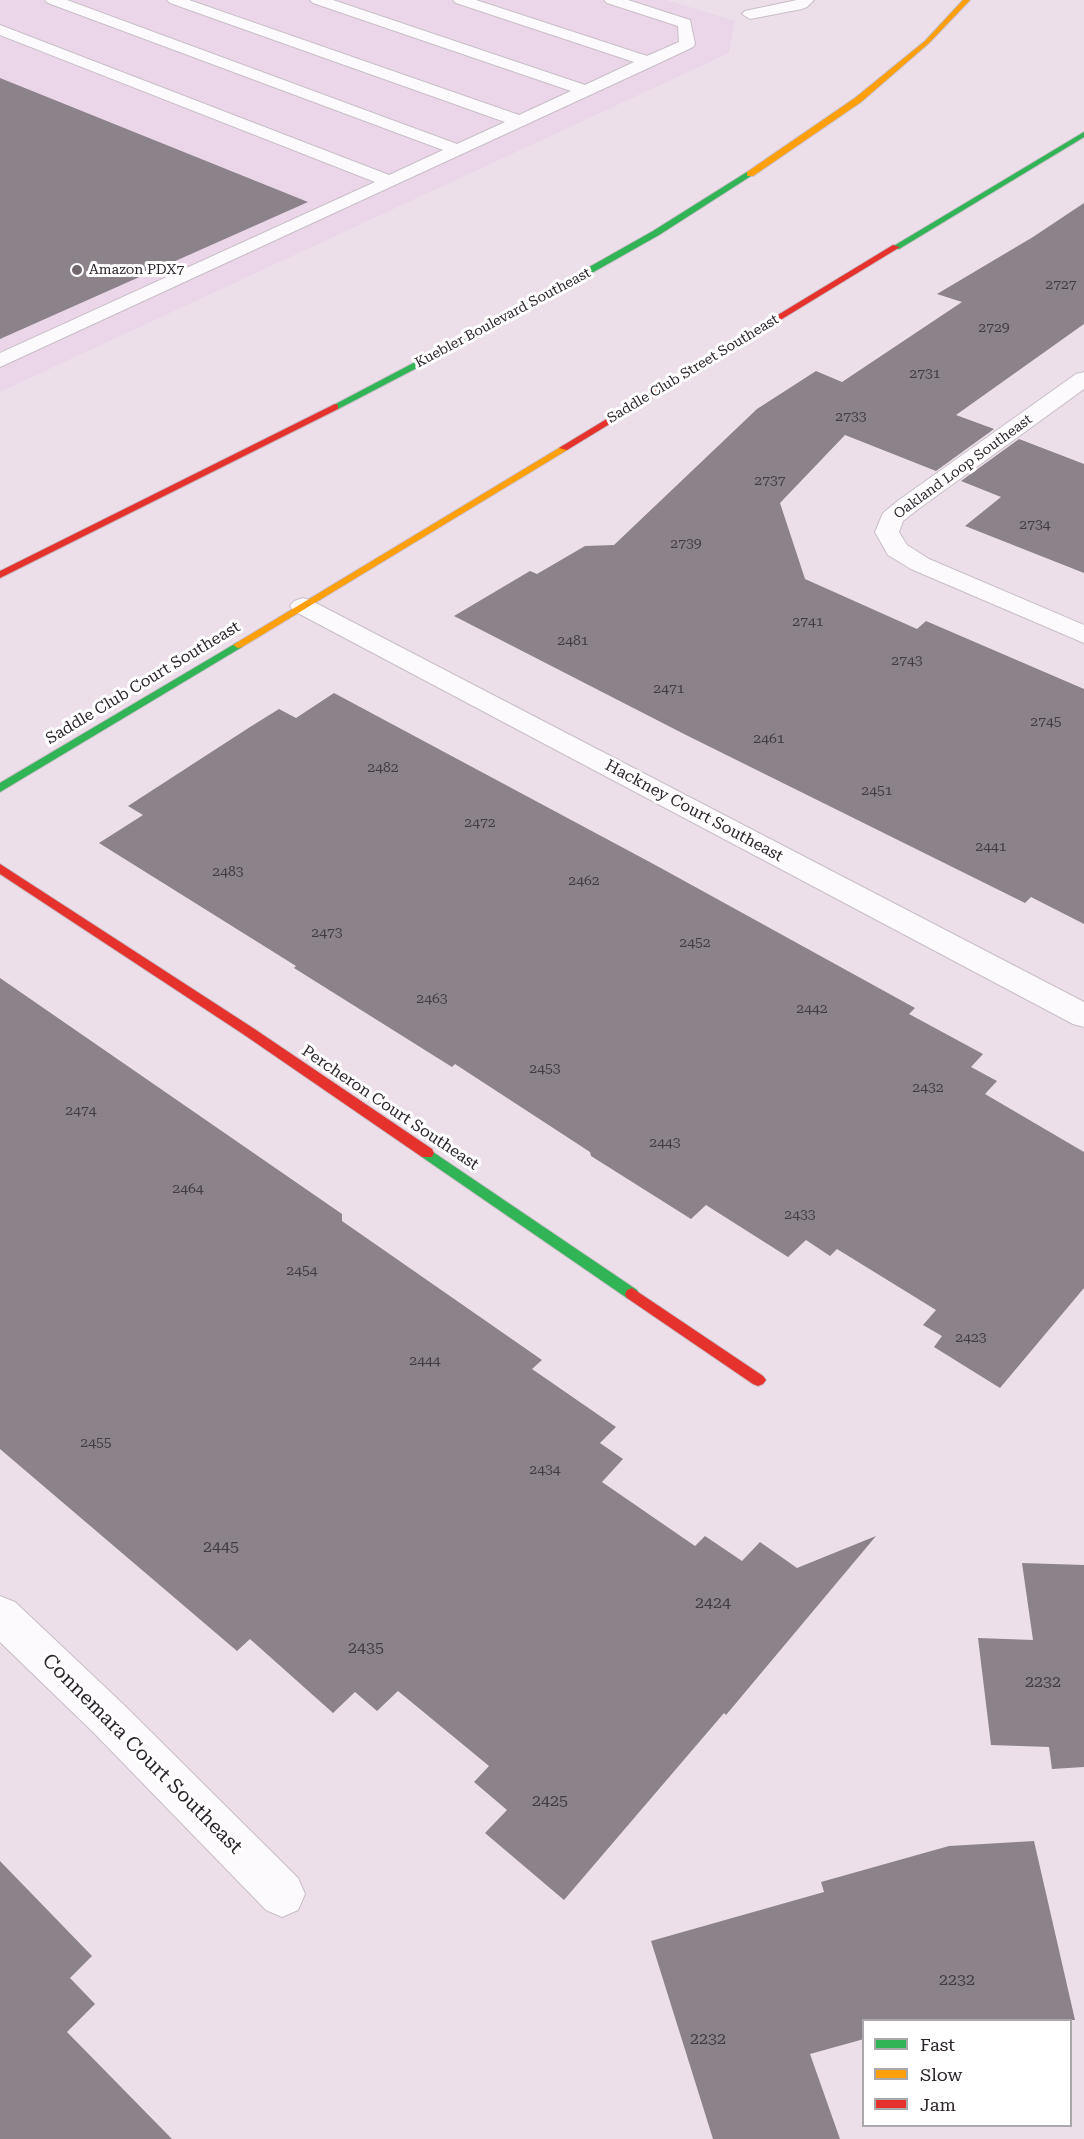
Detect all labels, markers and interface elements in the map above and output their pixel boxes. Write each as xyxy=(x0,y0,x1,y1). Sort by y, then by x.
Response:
place label: Amazon PDX7 xyxy=(89,262,184,278)
marker: Amazon PDX7 xyxy=(70,263,84,277)
street label: Kuebler Boulevard Southeast xyxy=(412,265,594,371)
house number: 2727 xyxy=(1045,277,1077,293)
street label: Saddle Club Street Southeast xyxy=(604,311,782,427)
house number: 2729 xyxy=(978,320,1010,336)
house number: 2731 xyxy=(909,366,941,382)
house number: 2733 xyxy=(835,409,867,425)
street label: Oakland Loop Southeast xyxy=(891,411,1035,523)
house number: 2737 xyxy=(754,473,786,489)
house number: 2734 xyxy=(1019,517,1051,533)
house number: 2739 xyxy=(670,536,702,552)
house number: 2741 xyxy=(792,614,824,630)
street label: Saddle Club Court Southeast xyxy=(42,617,244,749)
house number: 2481 xyxy=(557,633,589,649)
house number: 2743 xyxy=(891,653,923,669)
house number: 2471 xyxy=(653,681,685,697)
house number: 2745 xyxy=(1030,714,1062,730)
house number: 2461 xyxy=(753,731,785,747)
street label: Hackney Court Southeast xyxy=(602,756,786,866)
house number: 2482 xyxy=(367,760,399,776)
house number: 2451 xyxy=(861,783,893,799)
house number: 2472 xyxy=(464,815,496,831)
house number: 2441 xyxy=(975,839,1007,855)
house number: 2483 xyxy=(212,864,244,880)
house number: 2462 xyxy=(568,873,600,889)
house number: 2473 xyxy=(311,925,343,941)
house number: 2452 xyxy=(679,935,711,951)
house number: 2463 xyxy=(416,991,448,1007)
house number: 2442 xyxy=(796,1001,828,1017)
street label: Percheron Court Southeast xyxy=(298,1042,482,1174)
house number: 2453 xyxy=(529,1061,561,1077)
house number: 2432 xyxy=(912,1080,944,1096)
house number: 2474 xyxy=(65,1103,97,1119)
house number: 2443 xyxy=(649,1135,681,1151)
house number: 2464 xyxy=(172,1181,204,1197)
house number: 2433 xyxy=(784,1207,816,1223)
house number: 2454 xyxy=(286,1263,318,1279)
house number: 2423 xyxy=(955,1330,987,1346)
house number: 2444 xyxy=(409,1353,441,1369)
house number: 2455 xyxy=(80,1435,112,1451)
house number: 2434 xyxy=(529,1462,561,1478)
house number: 2445 xyxy=(203,1537,239,1557)
house number: 2424 xyxy=(695,1593,731,1613)
house number: 2435 xyxy=(348,1638,384,1658)
street label: Connemara Court Southeast xyxy=(37,1649,247,1859)
house number: 2232 xyxy=(1025,1672,1061,1692)
house number: 2425 xyxy=(532,1791,568,1811)
house number: 2232 xyxy=(939,1970,975,1990)
legend xyxy=(862,2019,1072,2127)
house number: 2232 xyxy=(690,2029,726,2049)
text: Fast xyxy=(920,2034,955,2055)
text: Slow xyxy=(920,2064,962,2085)
text: Jam xyxy=(920,2094,956,2115)

